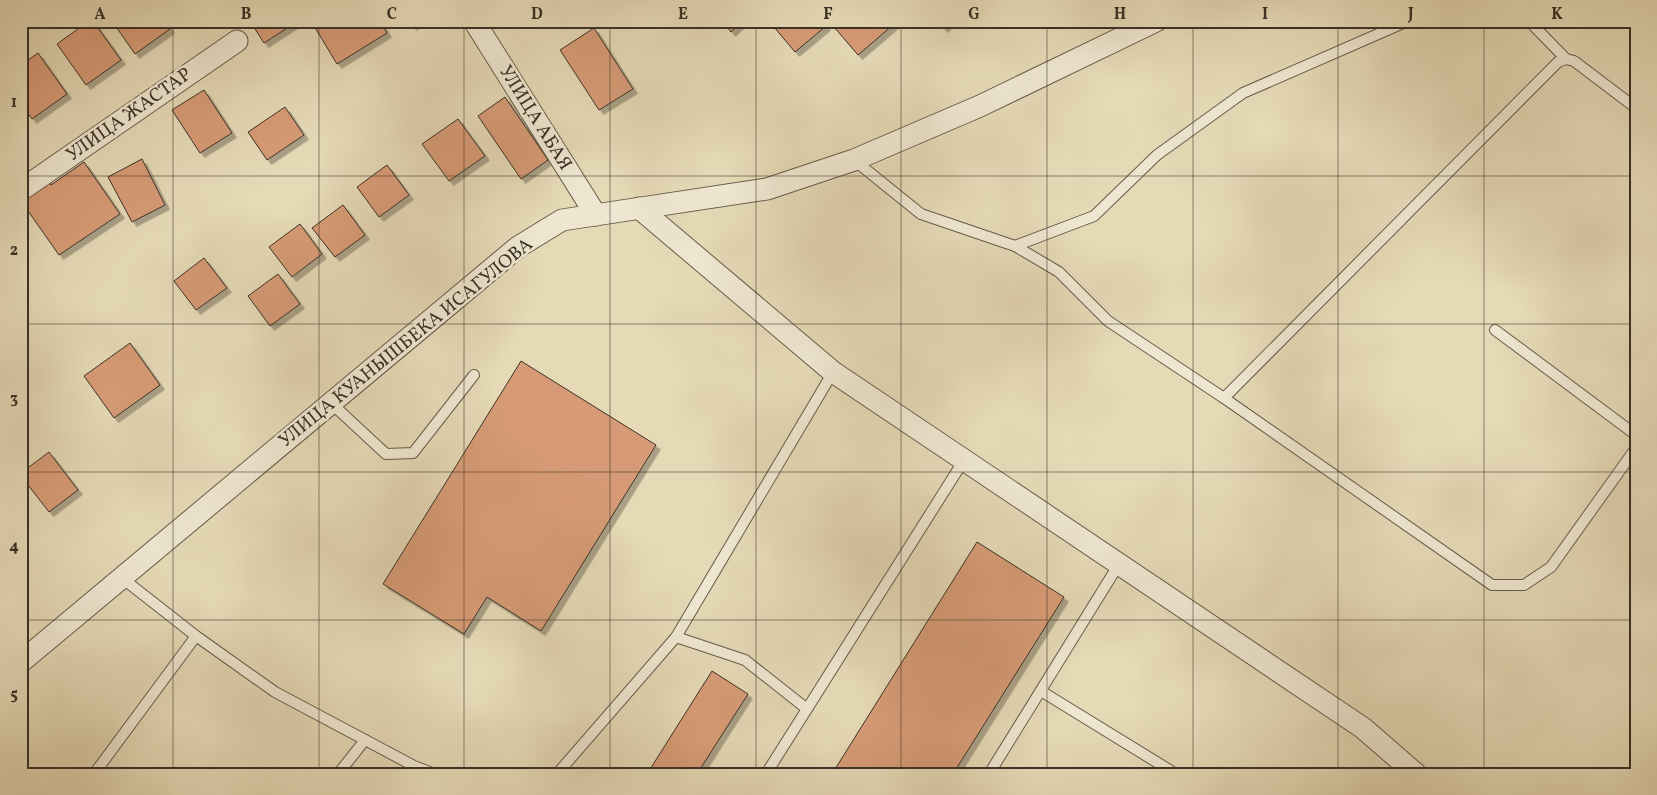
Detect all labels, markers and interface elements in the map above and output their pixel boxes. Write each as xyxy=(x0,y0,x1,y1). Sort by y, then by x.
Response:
text: A xyxy=(94,4,106,26)
text: B xyxy=(241,4,252,26)
text: C xyxy=(387,4,397,26)
text: D xyxy=(531,4,543,26)
text: E xyxy=(678,4,688,26)
text: F xyxy=(823,4,833,26)
text: G xyxy=(968,4,980,26)
text: H xyxy=(1114,4,1126,26)
text: I xyxy=(1262,4,1268,26)
text: J xyxy=(1407,4,1414,26)
text: K xyxy=(1551,4,1563,26)
street label: УЛИЦА АБАЯ xyxy=(492,60,578,176)
street label: УЛИЦА ЖАСТАР xyxy=(61,62,197,168)
text: 1 xyxy=(11,92,17,114)
street label: УЛИЦА КУАНЫШБЕКА ИСАГУЛОВА xyxy=(273,232,539,454)
text: 2 xyxy=(10,240,18,262)
text: 3 xyxy=(10,388,18,410)
text: 4 xyxy=(9,536,19,558)
text: 5 xyxy=(10,684,18,706)

